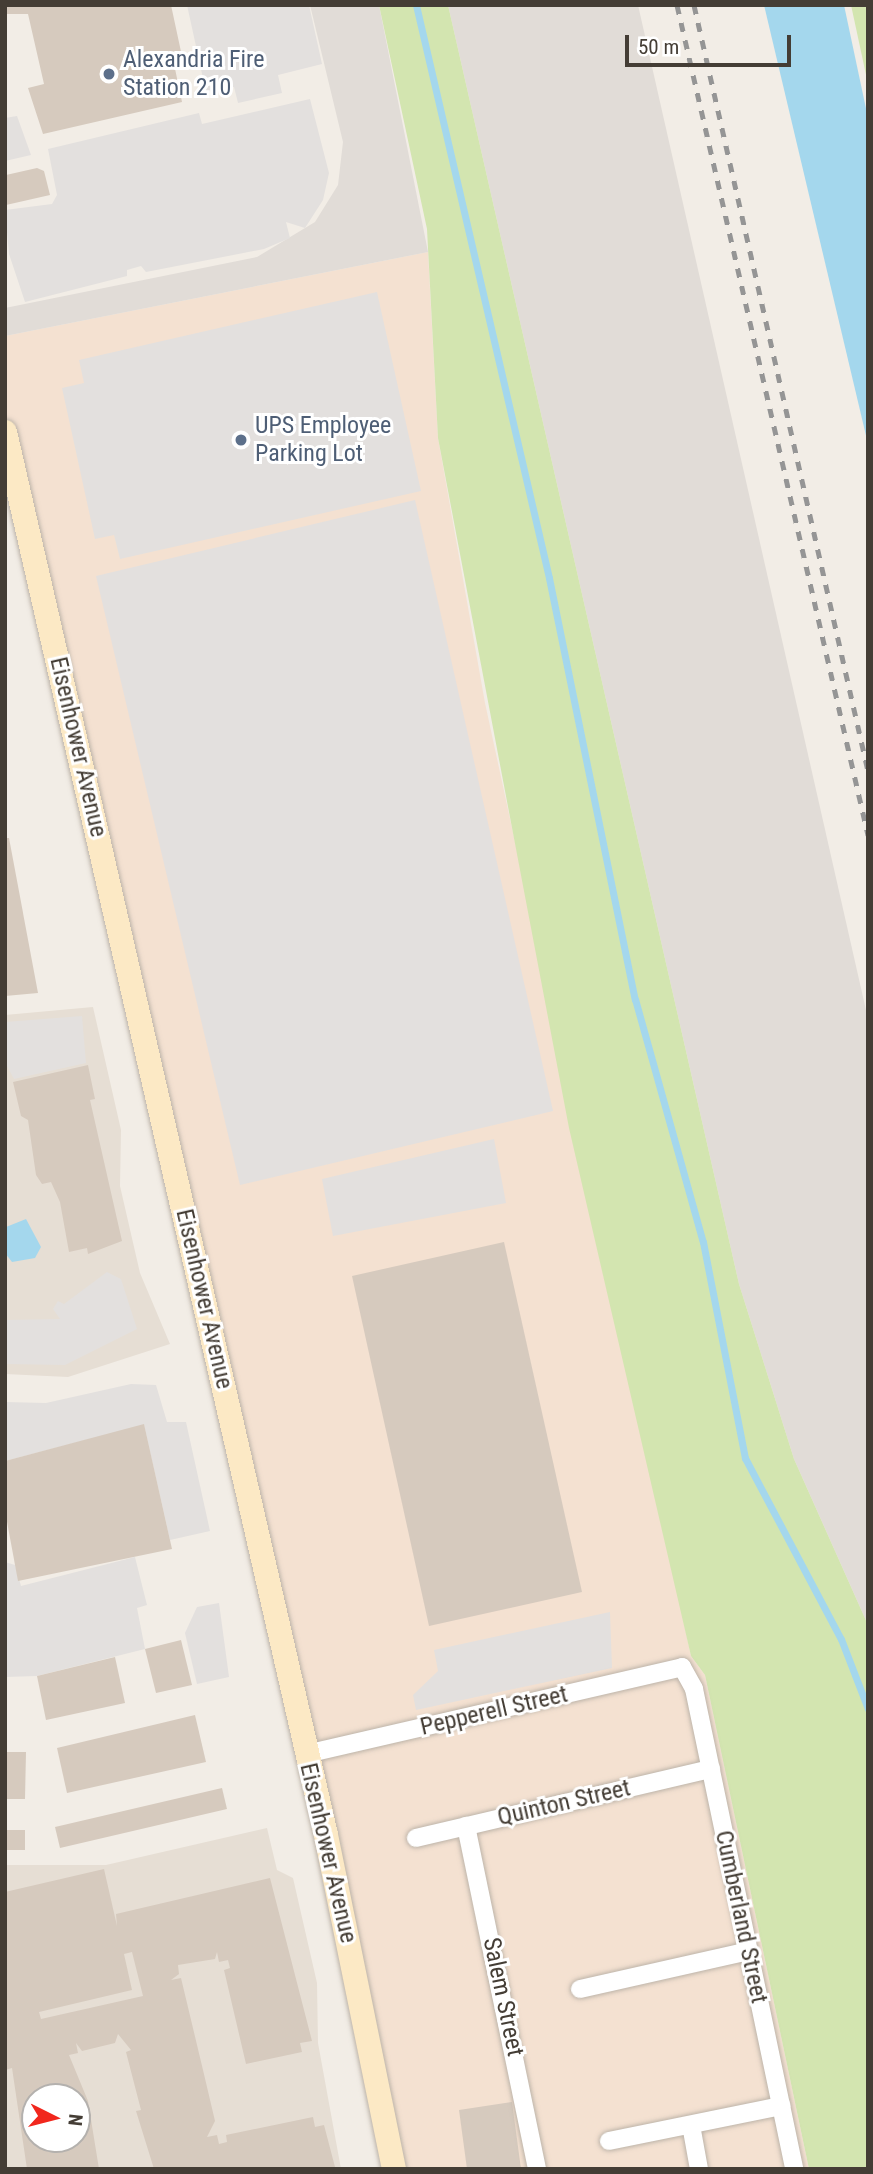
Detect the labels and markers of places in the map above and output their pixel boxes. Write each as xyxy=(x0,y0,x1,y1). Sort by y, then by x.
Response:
place label: Alexandria Fire Station 210 xyxy=(123,46,264,102)
marker: Alexandria Fire Station 210 xyxy=(101,66,117,82)
place label: UPS Employee Parking Lot xyxy=(255,412,391,468)
marker: UPS Employee Parking Lot xyxy=(233,432,249,448)

